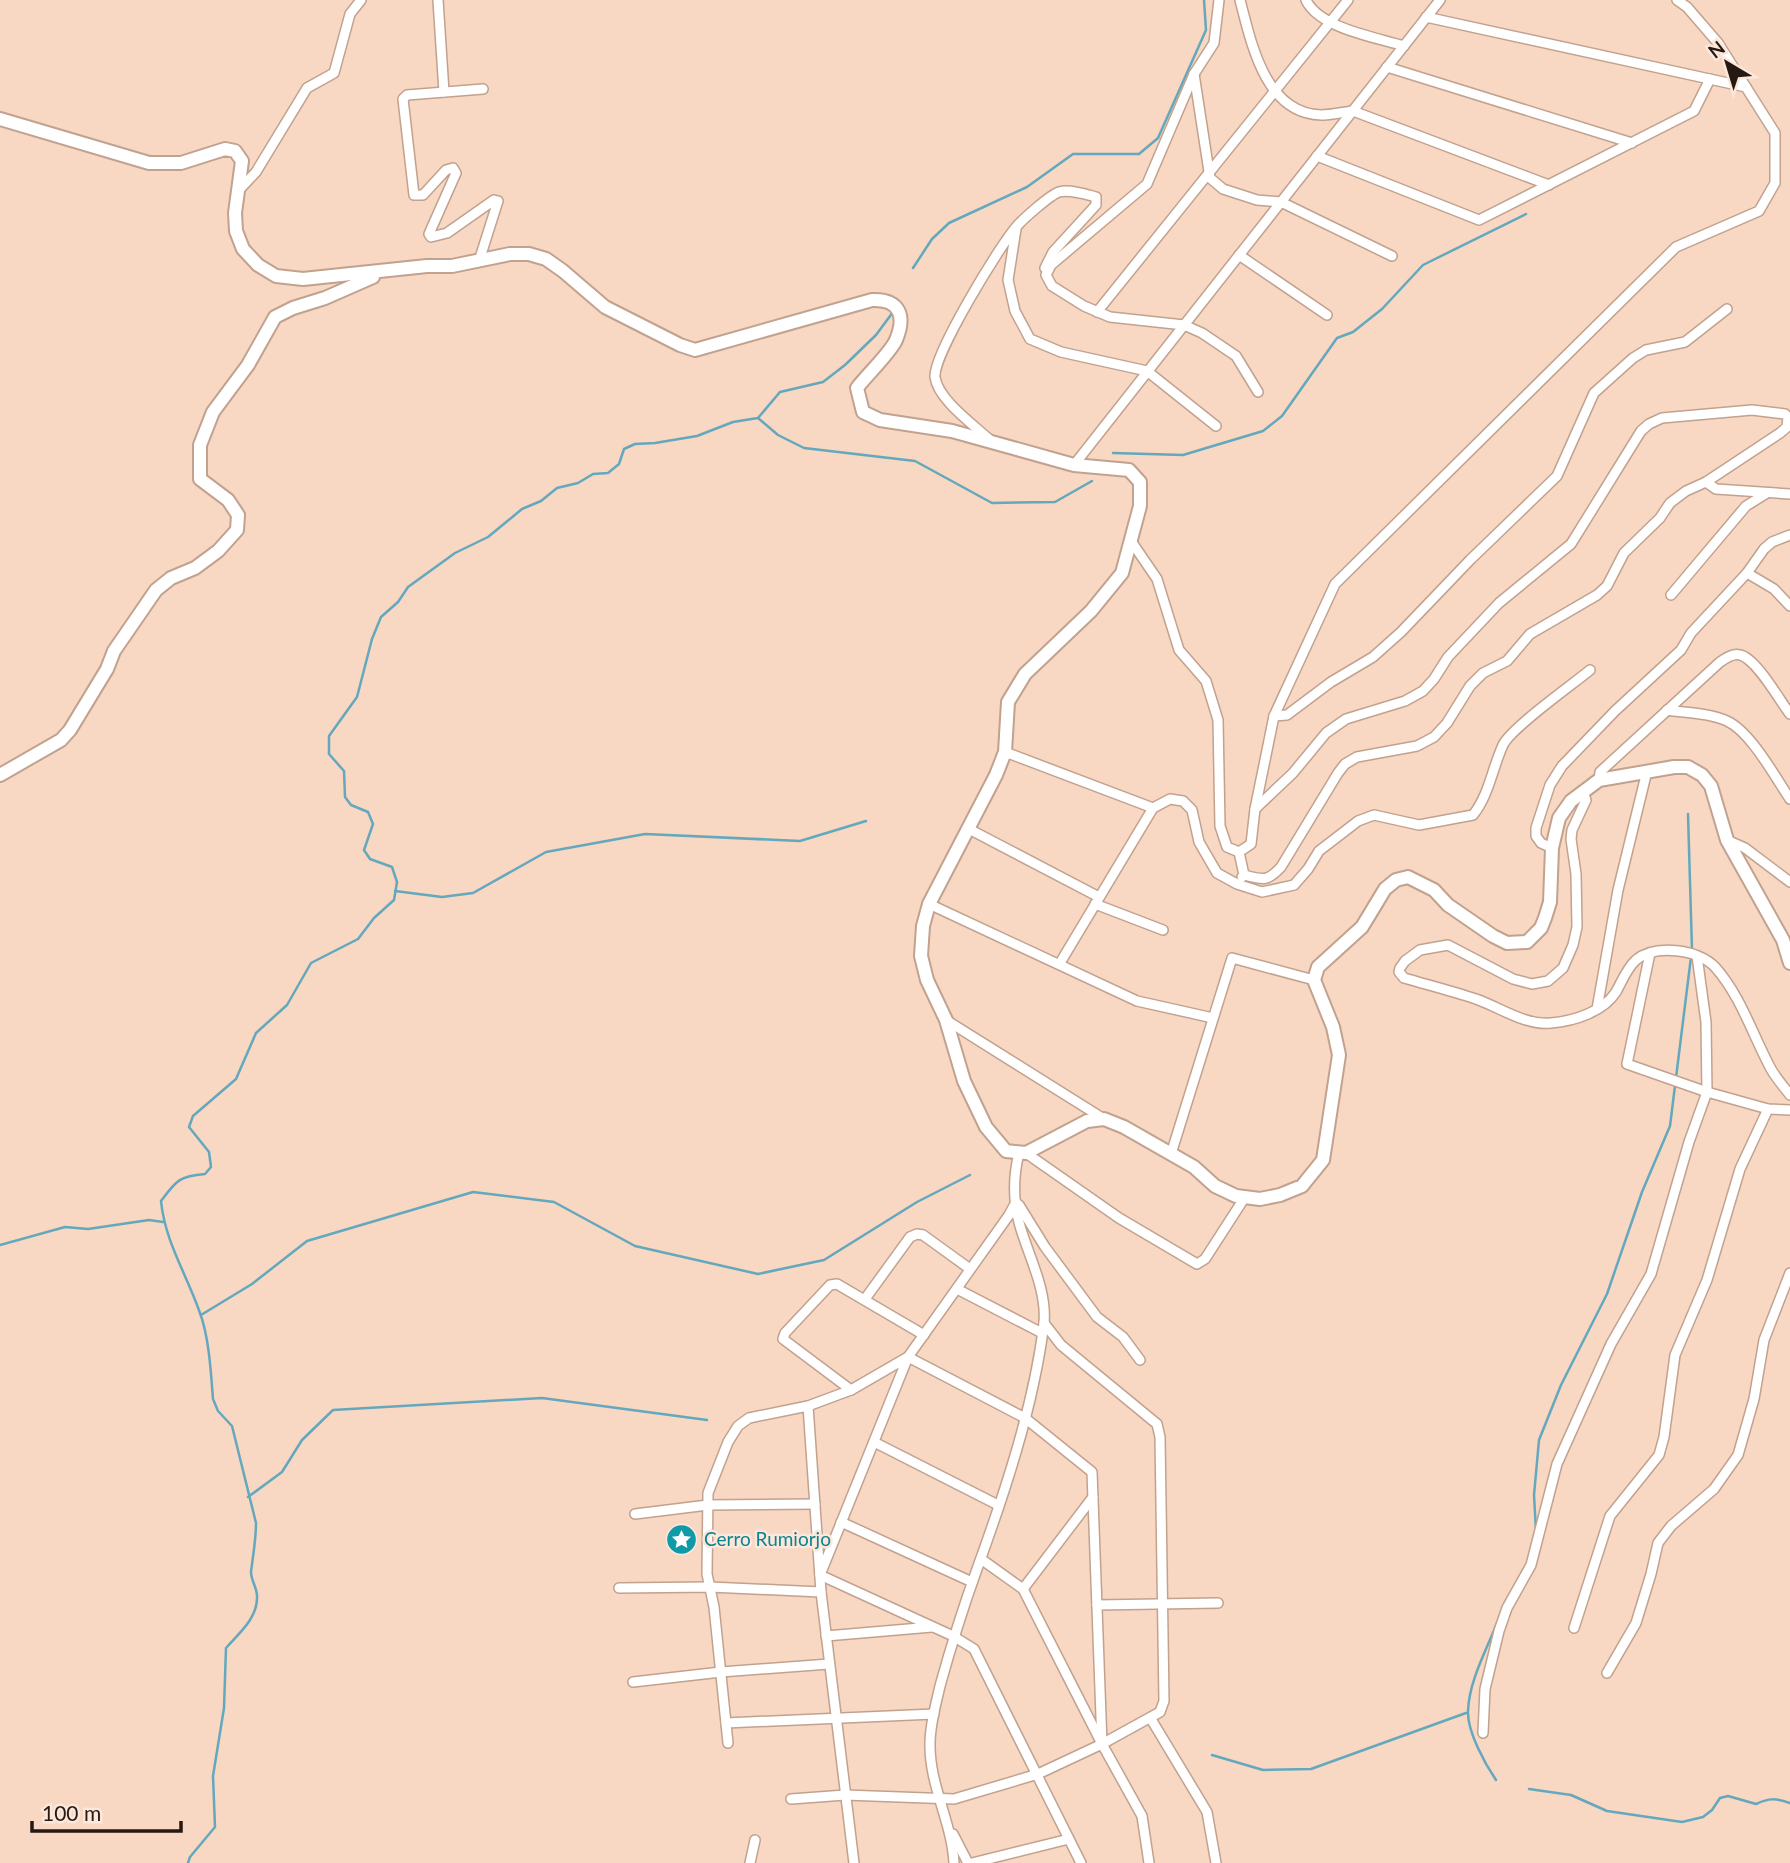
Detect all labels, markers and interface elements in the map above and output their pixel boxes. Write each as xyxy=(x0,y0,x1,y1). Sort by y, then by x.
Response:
north arrow xyxy=(1692,28,1762,98)
text: N xyxy=(1703,36,1729,63)
place icon: Cerro Rumiorjo xyxy=(664,1522,698,1556)
place label: Cerro Rumiorjo xyxy=(704,1527,831,1550)
scale bar xyxy=(32,1790,180,1834)
text: 100 m xyxy=(42,1800,101,1825)

